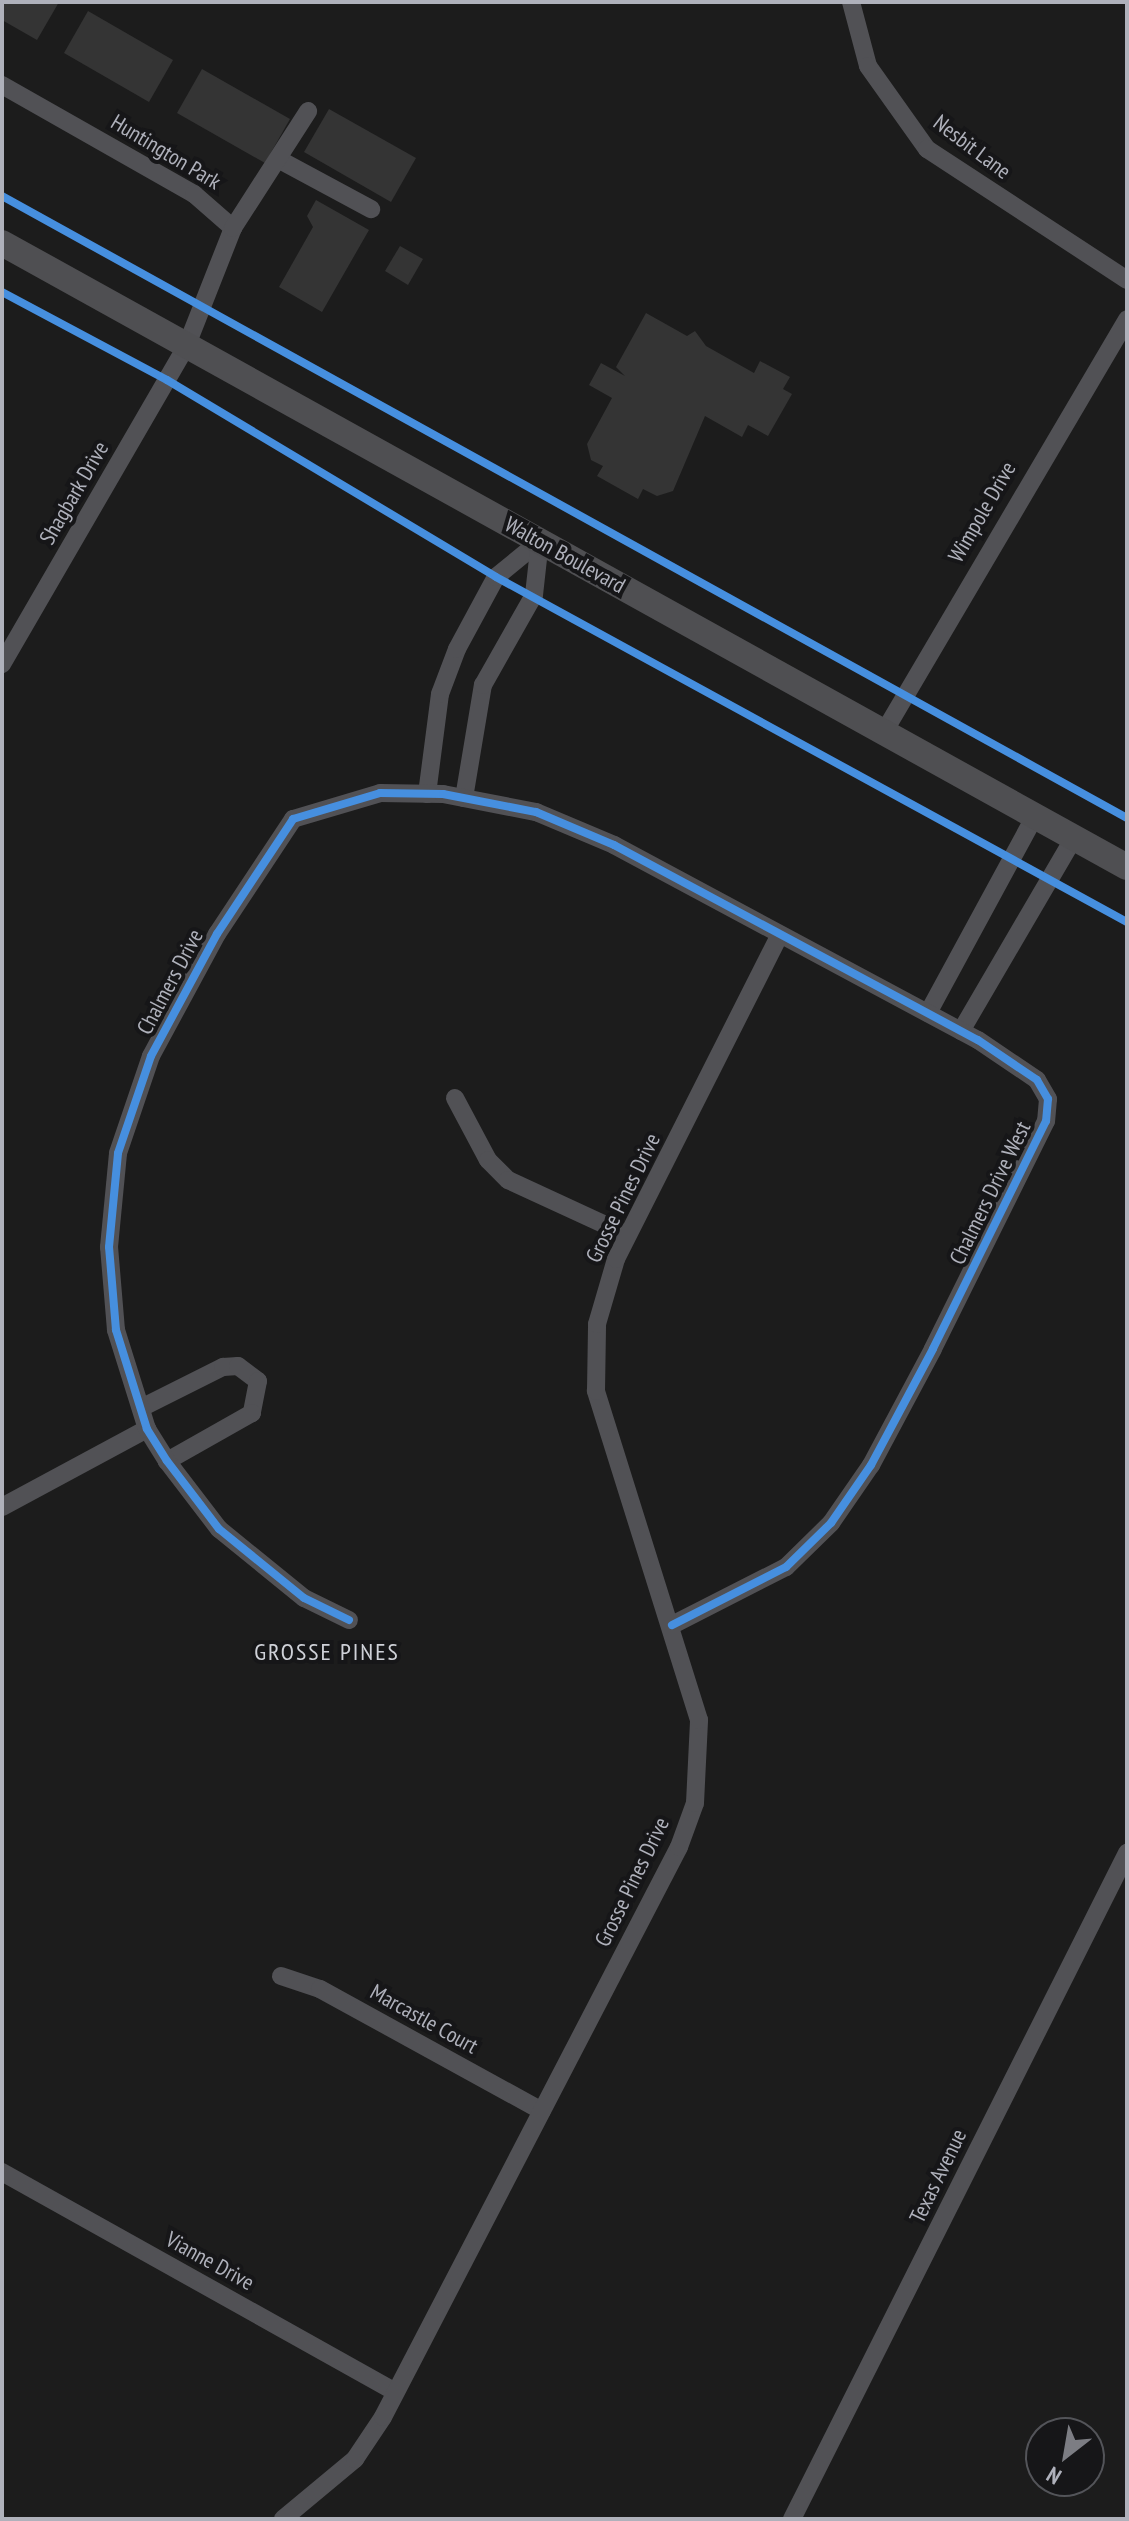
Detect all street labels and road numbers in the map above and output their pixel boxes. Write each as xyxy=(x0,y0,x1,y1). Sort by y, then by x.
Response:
street label: Huntington Park xyxy=(106,109,226,195)
street label: Nesbit Lane xyxy=(928,109,1016,185)
street label: Shagbark Drive xyxy=(34,437,114,549)
street label: Wimpole Drive xyxy=(943,457,1021,567)
street label: Walton Boulevard xyxy=(500,511,630,599)
street label: Chalmers Drive xyxy=(131,925,209,1039)
street label: Chalmers Drive West xyxy=(944,1117,1036,1269)
street label: Grosse Pines Drive xyxy=(580,1129,666,1267)
street label: Grosse Pines Drive xyxy=(589,1813,675,1951)
street label: Marcastle Court xyxy=(366,1979,482,2059)
street label: Texas Avenue xyxy=(904,2124,972,2228)
street label: Vianne Drive xyxy=(161,2226,259,2296)

